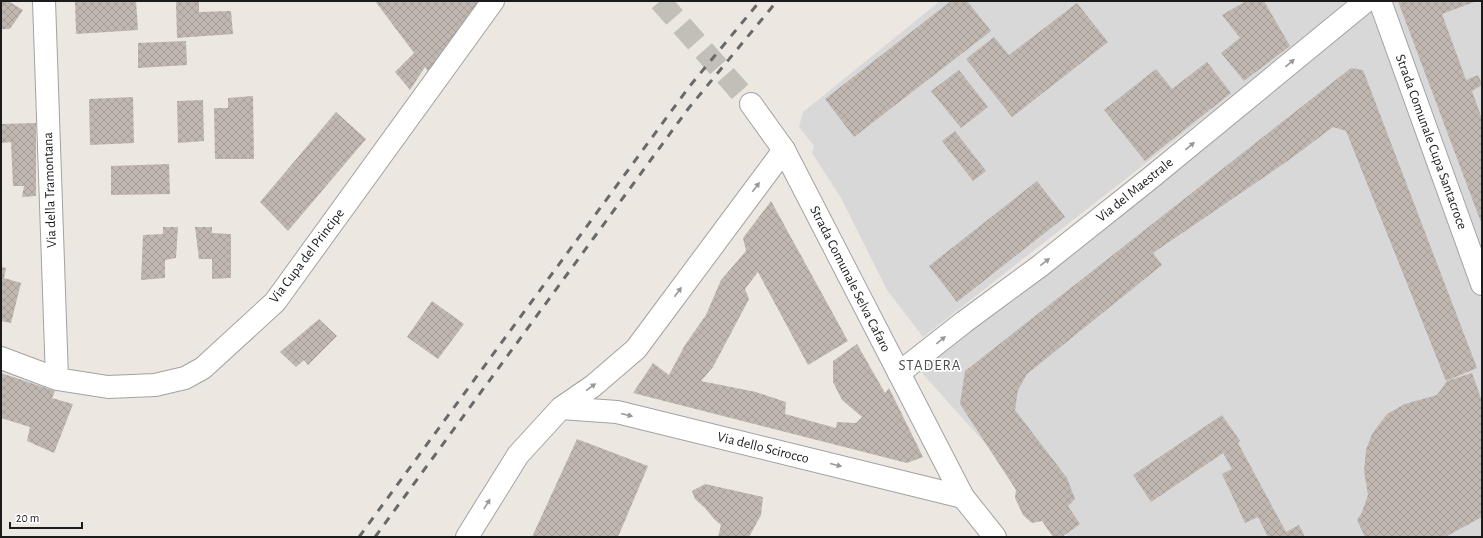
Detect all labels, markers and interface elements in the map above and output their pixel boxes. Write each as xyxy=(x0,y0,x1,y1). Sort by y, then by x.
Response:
street label: Strada Comunale Cupa Santacroce xyxy=(1393,53,1469,231)
one-way arrow xyxy=(1285,59,1296,68)
street label: Via della Tramontana xyxy=(41,131,59,248)
one-way arrow xyxy=(1185,142,1196,151)
street label: Via del Maestrale xyxy=(1094,155,1176,225)
one-way arrow xyxy=(751,182,760,193)
street label: Strada Comunale Selva Cafaro xyxy=(807,204,893,354)
street label: Via Cupa del Principe xyxy=(267,206,347,306)
one-way arrow xyxy=(1039,258,1050,267)
one-way arrow xyxy=(674,286,682,297)
one-way arrow xyxy=(935,336,946,344)
district label: STADERA xyxy=(899,358,961,373)
one-way arrow xyxy=(586,383,596,391)
one-way arrow xyxy=(622,412,634,418)
street label: Via dello Scirocco xyxy=(716,430,810,466)
one-way arrow xyxy=(830,462,842,468)
one-way arrow xyxy=(484,498,491,510)
scale bar xyxy=(10,504,82,530)
text: 20 m xyxy=(16,512,39,524)

